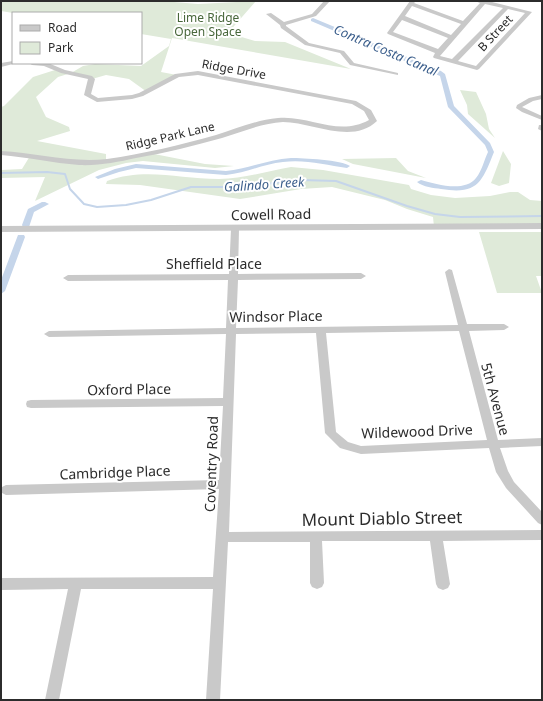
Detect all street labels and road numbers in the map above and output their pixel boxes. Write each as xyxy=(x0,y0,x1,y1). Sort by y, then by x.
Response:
street label: B Street xyxy=(474,10,517,55)
street label: Ridge Drive xyxy=(201,55,268,83)
street label: Ridge Park Lane xyxy=(124,117,216,155)
street label: Cowell Road xyxy=(231,204,311,224)
street label: Sheffield Place xyxy=(166,254,262,273)
street label: Windsor Place xyxy=(229,306,323,326)
street label: 5th Avenue xyxy=(477,361,515,438)
street label: Oxford Place xyxy=(87,379,171,399)
street label: Coventry Road xyxy=(200,416,222,512)
street label: Wildewood Drive xyxy=(361,420,473,442)
street label: Cambridge Place xyxy=(59,461,171,483)
street label: Mount Diablo Street xyxy=(301,505,463,531)

